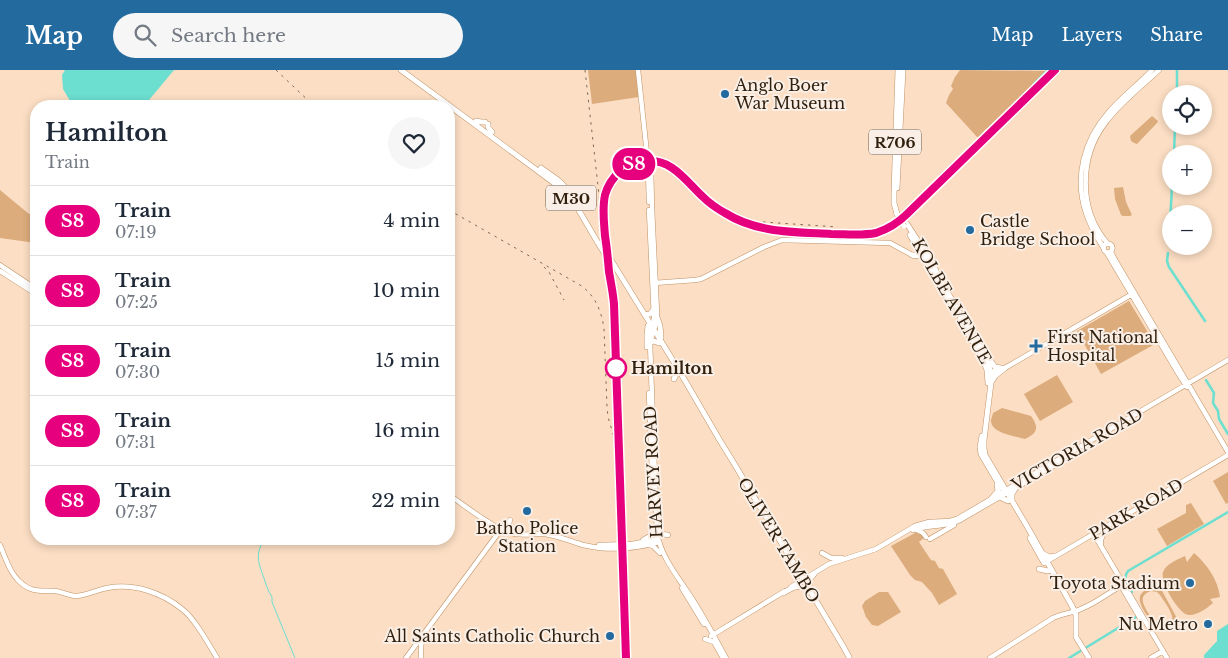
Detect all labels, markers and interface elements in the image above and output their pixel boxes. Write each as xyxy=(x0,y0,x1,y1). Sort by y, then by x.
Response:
search box xyxy=(113,13,463,58)
text: Map xyxy=(25,21,83,50)
icon: search xyxy=(131,21,159,49)
text: Search here xyxy=(171,24,286,47)
text: Map xyxy=(992,24,1033,46)
text: Layers xyxy=(1061,24,1122,46)
text: Share xyxy=(1150,24,1203,46)
place label: Anglo Boer War Museum xyxy=(734,75,845,113)
map controls xyxy=(1162,85,1212,255)
button: locate xyxy=(1162,85,1212,135)
marker: Anglo Boer War Museum xyxy=(719,88,731,100)
button: heart xyxy=(388,117,440,169)
text: Hamilton xyxy=(45,118,168,147)
road number: R706 xyxy=(869,130,921,154)
button: + xyxy=(1162,145,1212,195)
line badge: S8 xyxy=(612,148,656,180)
text: Train xyxy=(45,152,90,172)
text: S8 xyxy=(622,153,646,175)
road number: M30 xyxy=(546,186,596,210)
text: Train xyxy=(115,199,171,222)
button: − xyxy=(1162,205,1212,255)
text: 4 min xyxy=(383,209,440,232)
text: S8 xyxy=(61,210,84,232)
place label: Castle Bridge School xyxy=(980,211,1095,249)
text: 07:19 xyxy=(115,222,156,242)
marker: Castle Bridge School xyxy=(964,224,976,236)
street label: KOLBE AVENUE xyxy=(908,235,996,367)
text: Train xyxy=(115,269,171,292)
text: 10 min xyxy=(373,279,440,302)
text: S8 xyxy=(61,280,84,302)
text: 07:25 xyxy=(115,292,158,312)
place label: First National Hospital xyxy=(1047,327,1158,365)
text: Train xyxy=(115,339,171,362)
marker: First National Hospital xyxy=(1029,339,1043,353)
text: 15 min xyxy=(375,349,440,372)
text: S8 xyxy=(61,350,84,372)
marker: Hamilton xyxy=(605,357,627,379)
place label: Hamilton xyxy=(631,358,713,378)
text: 07:30 xyxy=(115,362,160,382)
street label: VICTORIA ROAD xyxy=(1007,403,1146,495)
street label: HARVEY ROAD xyxy=(640,405,666,539)
text: Train xyxy=(115,409,171,432)
text: 16 min xyxy=(374,419,440,442)
text: S8 xyxy=(61,420,84,442)
text: 07:31 xyxy=(115,432,156,452)
street label: OLIVER TAMBO xyxy=(734,474,824,606)
street label: PARK ROAD xyxy=(1085,474,1187,544)
text: Train xyxy=(115,479,171,502)
text: 22 min xyxy=(371,489,440,512)
text: S8 xyxy=(61,490,84,512)
text: 07:37 xyxy=(115,502,157,522)
marker: Batho Police Station xyxy=(521,505,533,517)
place label: Batho Police Station xyxy=(476,518,578,556)
place label: Toyota Stadium xyxy=(1050,573,1180,593)
marker: Toyota Stadium xyxy=(1184,577,1196,589)
place label: Nu Metro xyxy=(1118,614,1198,634)
marker: Nu Metro xyxy=(1202,618,1214,630)
place label: All Saints Catholic Church xyxy=(383,626,600,646)
marker: All Saints Catholic Church xyxy=(604,630,616,642)

